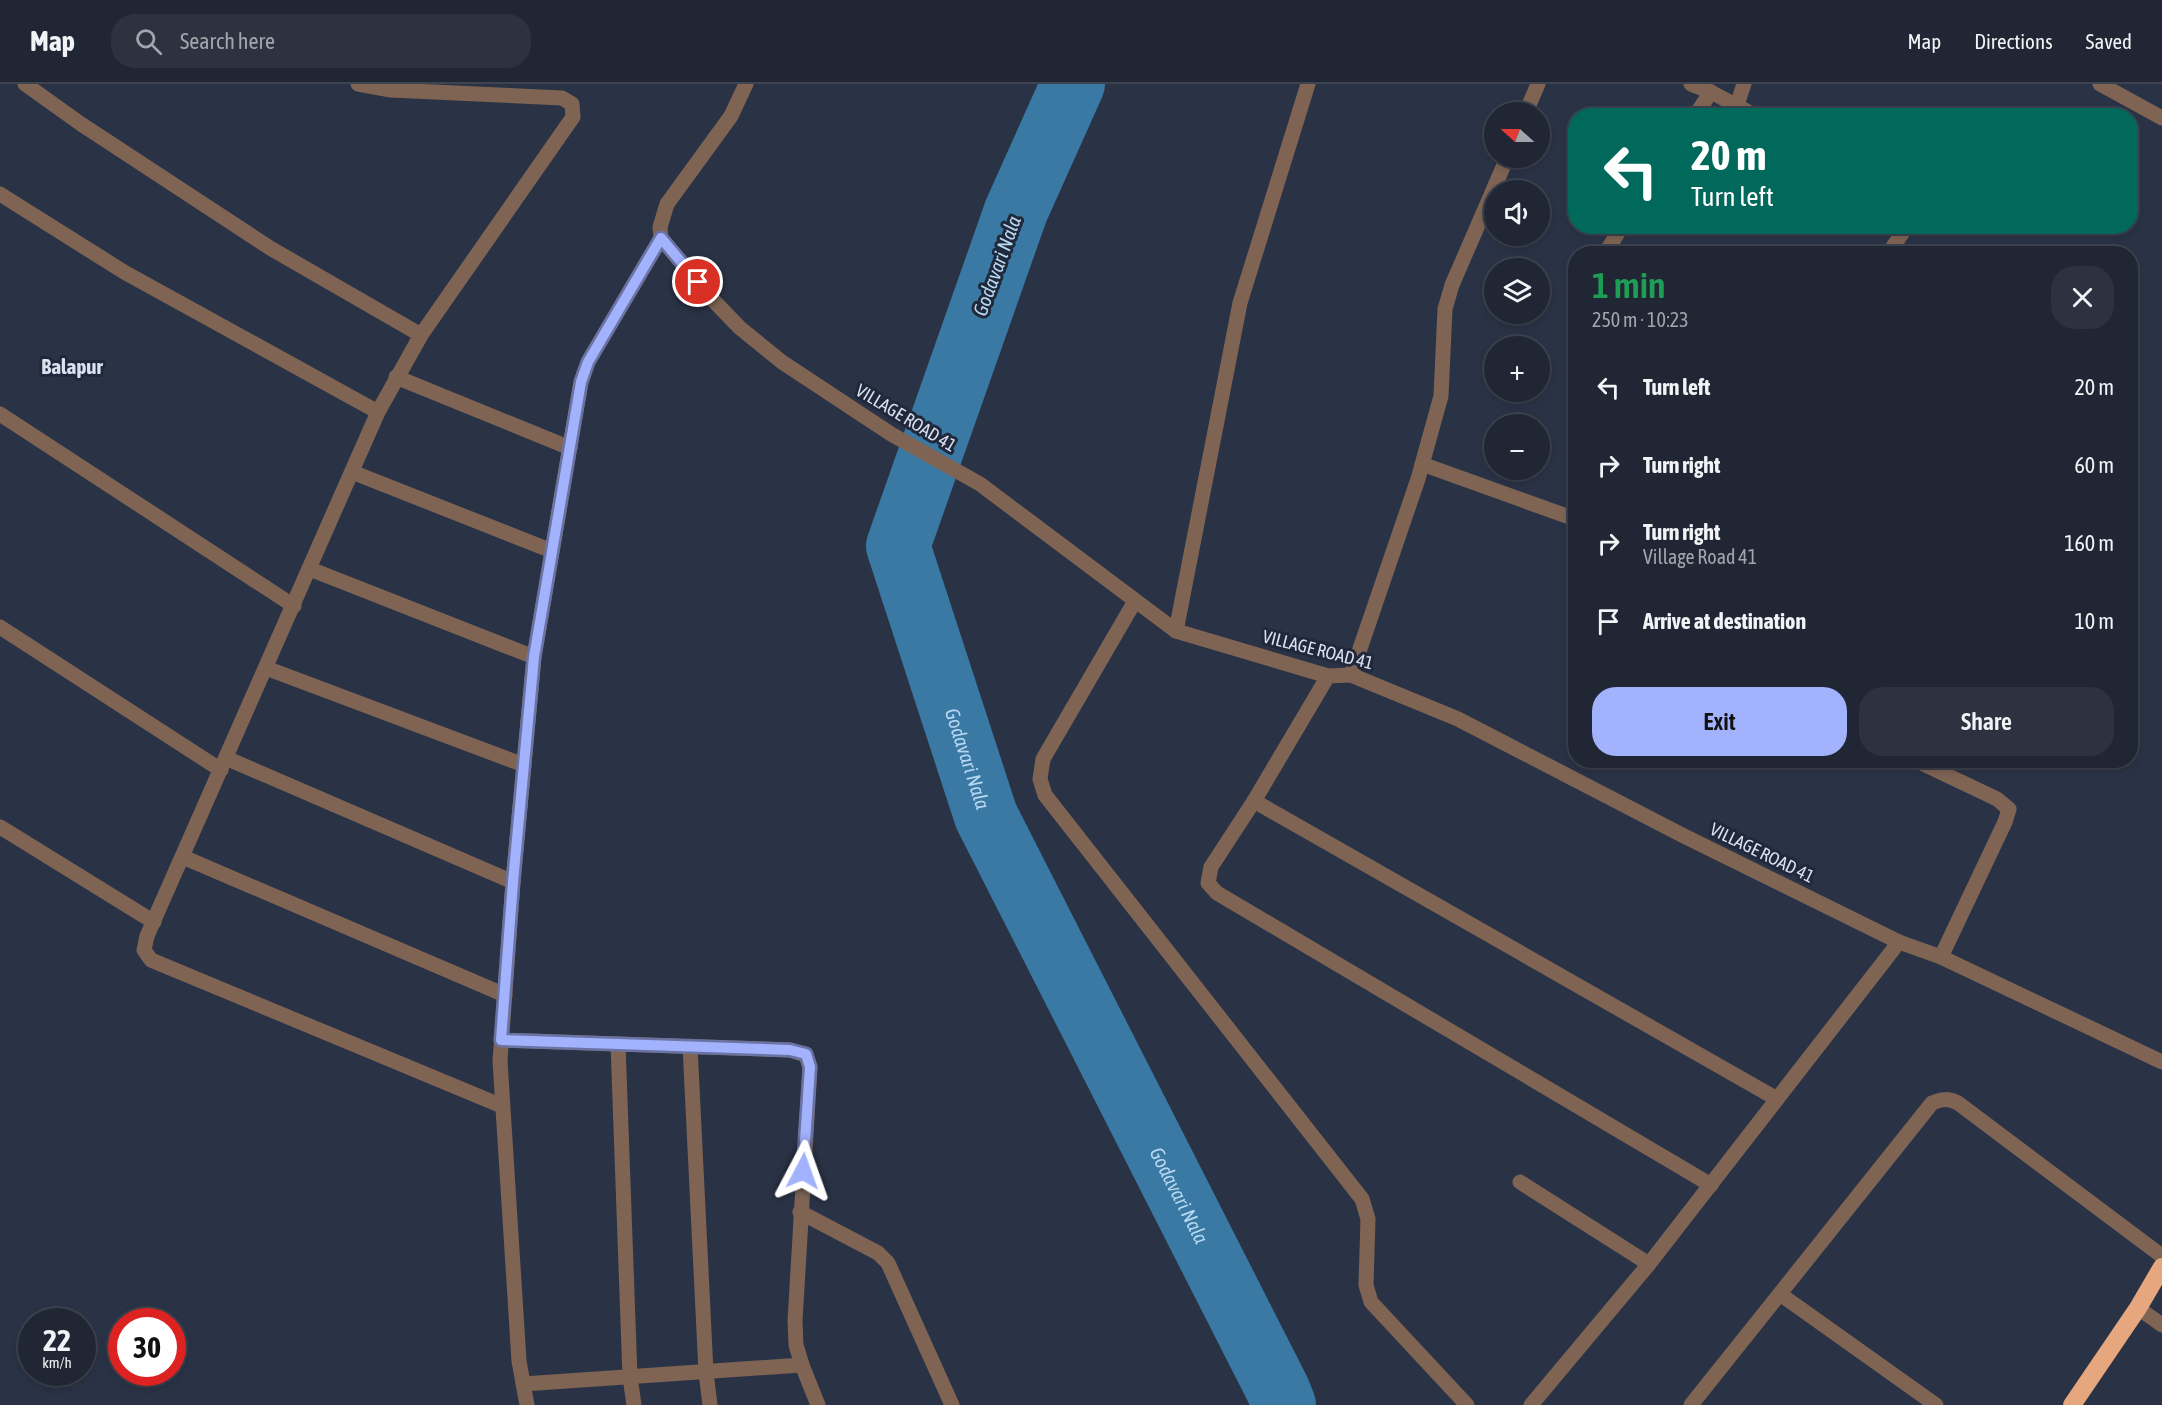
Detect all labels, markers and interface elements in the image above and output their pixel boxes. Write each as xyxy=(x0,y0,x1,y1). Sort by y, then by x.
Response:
search box xyxy=(111,14,531,68)
text: Map xyxy=(30,25,75,57)
icon: search xyxy=(132,25,165,58)
text: Search here xyxy=(180,28,275,54)
text: Map xyxy=(1907,29,1941,53)
text: Directions xyxy=(1974,29,2053,53)
text: Saved xyxy=(2086,29,2132,53)
north arrow xyxy=(1484,102,1550,168)
map controls xyxy=(1484,102,1550,480)
text: 20 m xyxy=(1691,131,1766,179)
icon: left xyxy=(1592,132,1670,210)
button: sound xyxy=(1484,180,1550,246)
text: Turn left xyxy=(1691,181,1774,212)
water label: Godavari Nala xyxy=(968,213,1025,319)
pin xyxy=(672,256,723,307)
button: layers xyxy=(1484,258,1550,324)
text: 1 min xyxy=(1592,264,1666,306)
icon: arrive xyxy=(681,265,714,298)
button: close xyxy=(2051,266,2114,329)
text: 250 m · 10:23 xyxy=(1592,308,1689,331)
button: + xyxy=(1484,336,1550,402)
district label: Balapur xyxy=(41,354,103,378)
icon: left xyxy=(1592,371,1625,404)
text: Turn left xyxy=(1643,374,1710,400)
text: 20 m xyxy=(2074,374,2114,400)
street label: VILLAGE ROAD 41 xyxy=(852,379,960,456)
button: − xyxy=(1484,414,1550,480)
icon: right xyxy=(1592,449,1625,482)
text: Turn right xyxy=(1643,452,1720,478)
text: 60 m xyxy=(2074,452,2114,478)
text: Turn right xyxy=(1643,519,1720,545)
icon: right xyxy=(1592,527,1625,560)
text: 160 m xyxy=(2064,530,2114,556)
text: Village Road 41 xyxy=(1643,545,1757,568)
icon: arrive xyxy=(1592,605,1625,638)
text: Arrive at destination xyxy=(1643,608,1806,634)
text: 10 m xyxy=(2074,608,2114,634)
street label: VILLAGE ROAD 41 xyxy=(1261,626,1376,673)
button: Exit xyxy=(1592,687,1847,756)
button: Share xyxy=(1859,687,2114,756)
water label: Godavari Nala xyxy=(941,705,995,812)
street label: VILLAGE ROAD 41 xyxy=(1707,818,1818,887)
position arrow xyxy=(771,1139,835,1203)
water label: Godavari Nala xyxy=(1145,1143,1213,1247)
speed limit sign: 30 xyxy=(108,1308,186,1386)
text: 22 xyxy=(43,1323,71,1357)
text: km/h xyxy=(42,1354,72,1371)

